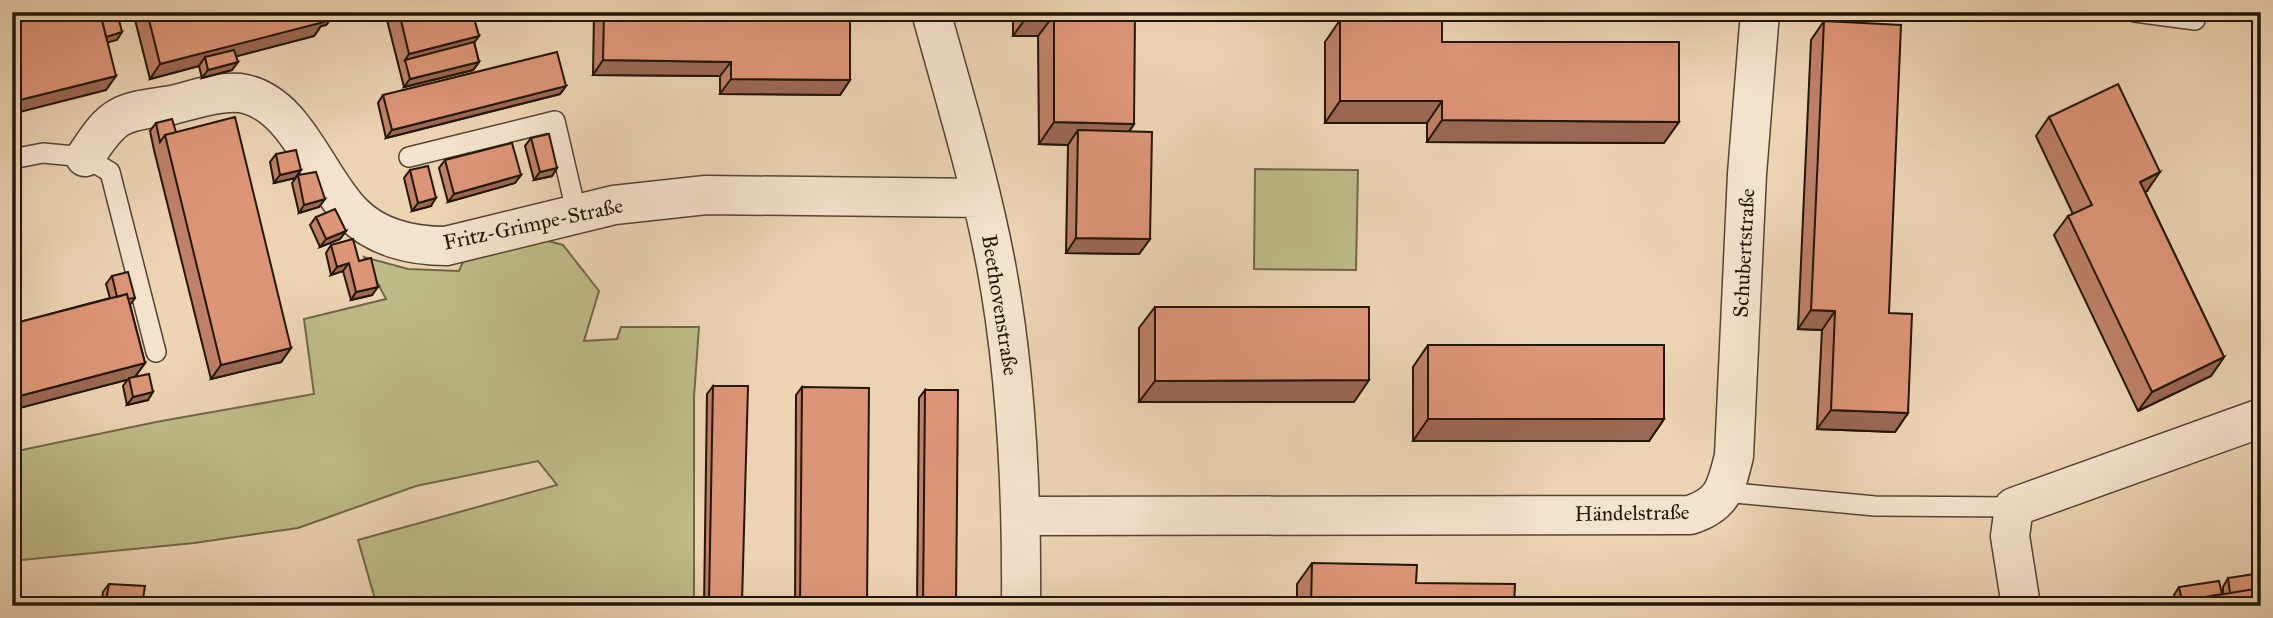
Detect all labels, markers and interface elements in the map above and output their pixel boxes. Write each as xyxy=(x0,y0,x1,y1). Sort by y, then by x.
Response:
street label: Schubertstraße xyxy=(1728,187,1760,318)
street label: Fritz-Grimpe-Straße xyxy=(441,192,625,256)
street label: Beethovenstraße xyxy=(976,233,1024,378)
street label: Händelstraße xyxy=(1574,499,1690,527)

